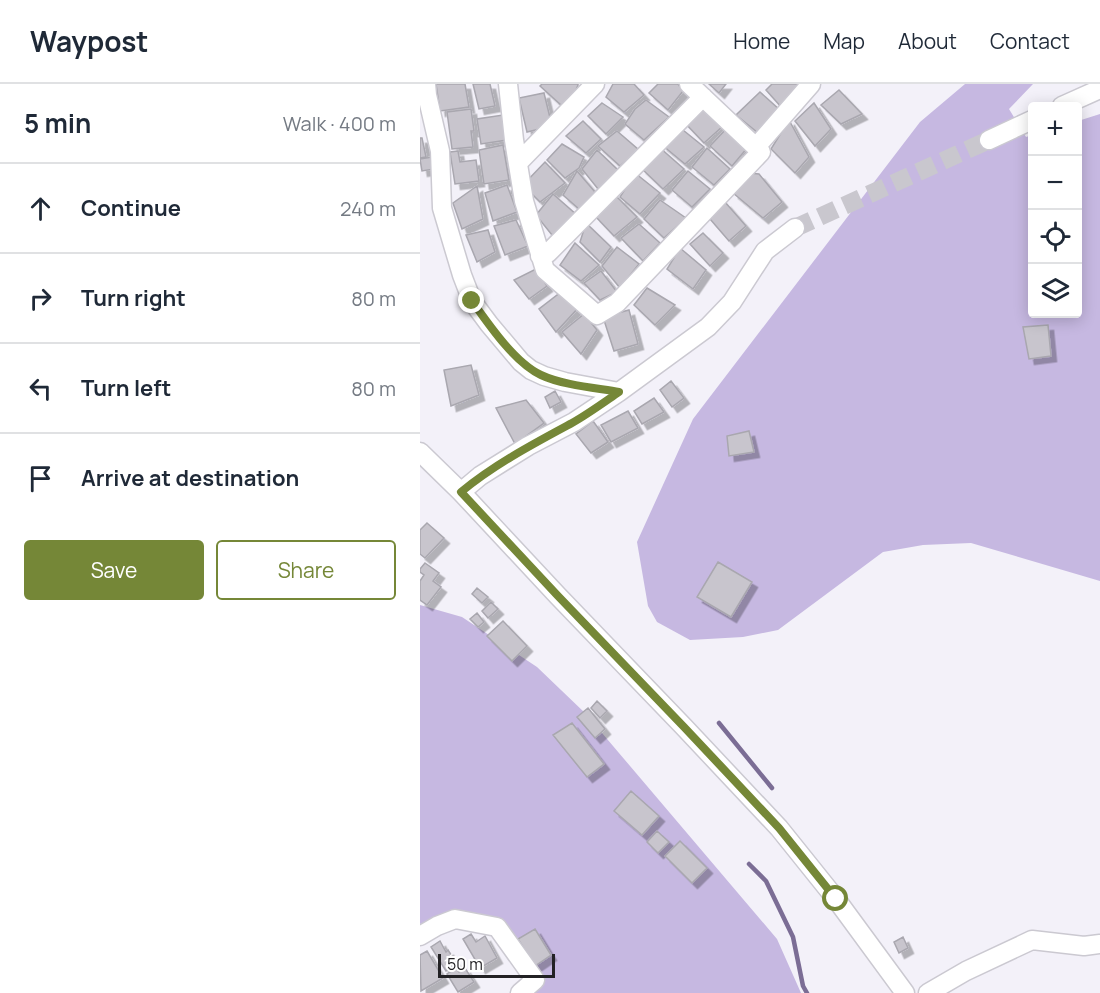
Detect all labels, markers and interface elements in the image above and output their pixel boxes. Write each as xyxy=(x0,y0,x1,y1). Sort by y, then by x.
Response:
text: Waypost xyxy=(30,22,149,60)
text: Home xyxy=(733,27,790,55)
text: Map xyxy=(823,27,865,55)
text: About xyxy=(898,27,957,55)
text: Contact xyxy=(990,27,1070,55)
map controls xyxy=(1028,102,1082,318)
button: + xyxy=(1028,102,1082,156)
text: 5 min xyxy=(24,105,91,141)
text: Walk · 400 m xyxy=(283,110,396,137)
button: − xyxy=(1028,156,1082,210)
icon: ahead xyxy=(24,192,57,225)
text: Continue xyxy=(81,193,181,223)
text: 240 m xyxy=(340,195,396,222)
button: locate xyxy=(1028,210,1082,264)
button: layers xyxy=(1028,264,1082,318)
icon: right xyxy=(24,282,57,315)
text: Turn right xyxy=(81,283,186,313)
text: 80 m xyxy=(351,285,396,312)
route end xyxy=(458,287,484,313)
icon: left xyxy=(24,372,57,405)
text: Turn left xyxy=(81,373,171,403)
text: 80 m xyxy=(351,375,396,402)
icon: arrive xyxy=(24,462,57,495)
text: Arrive at destination xyxy=(81,463,299,493)
button: Save xyxy=(24,540,204,600)
button: Share xyxy=(216,540,396,600)
route start xyxy=(822,885,848,911)
scale bar xyxy=(438,951,555,978)
text: 50 m xyxy=(447,953,483,975)

